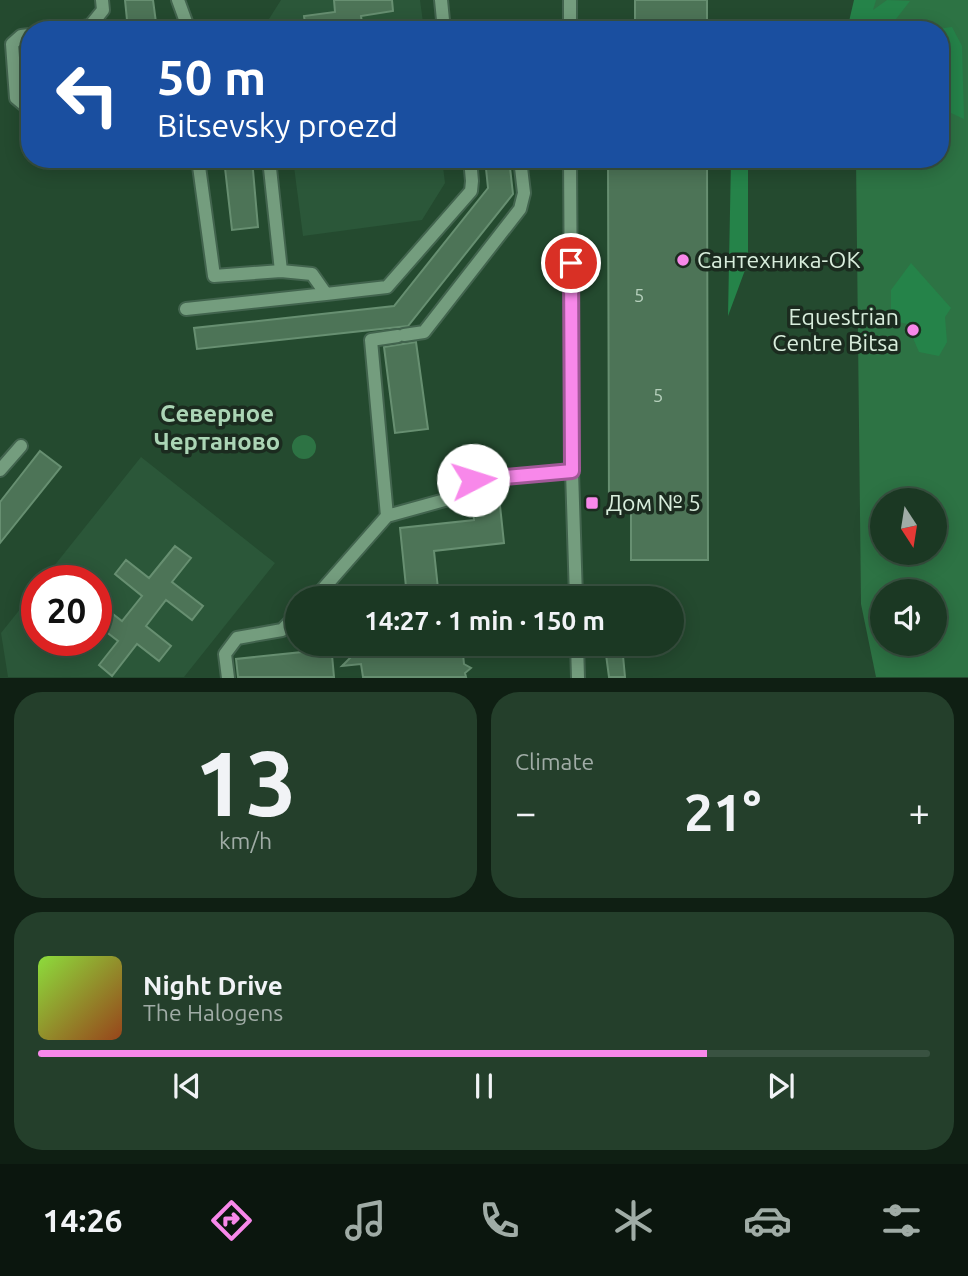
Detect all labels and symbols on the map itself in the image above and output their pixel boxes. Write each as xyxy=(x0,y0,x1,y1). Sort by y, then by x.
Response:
pin xyxy=(541,233,601,293)
place label: Сантехника-ОК xyxy=(697,247,860,272)
marker: Сантехника-ОК xyxy=(675,252,691,268)
house number: 5 xyxy=(634,284,644,306)
place label: Equestrian Centre Bitsa xyxy=(772,304,899,355)
marker: Equestrian Centre Bitsa xyxy=(905,322,921,338)
house number: 5 xyxy=(653,384,663,406)
district label: Северное Чертаново xyxy=(154,400,280,455)
position arrow xyxy=(436,443,510,517)
north arrow xyxy=(870,488,947,565)
place label: Дом № 5 xyxy=(606,490,701,515)
marker: Дом № 5 xyxy=(584,495,600,511)
speed limit sign: 20 xyxy=(21,565,112,656)

